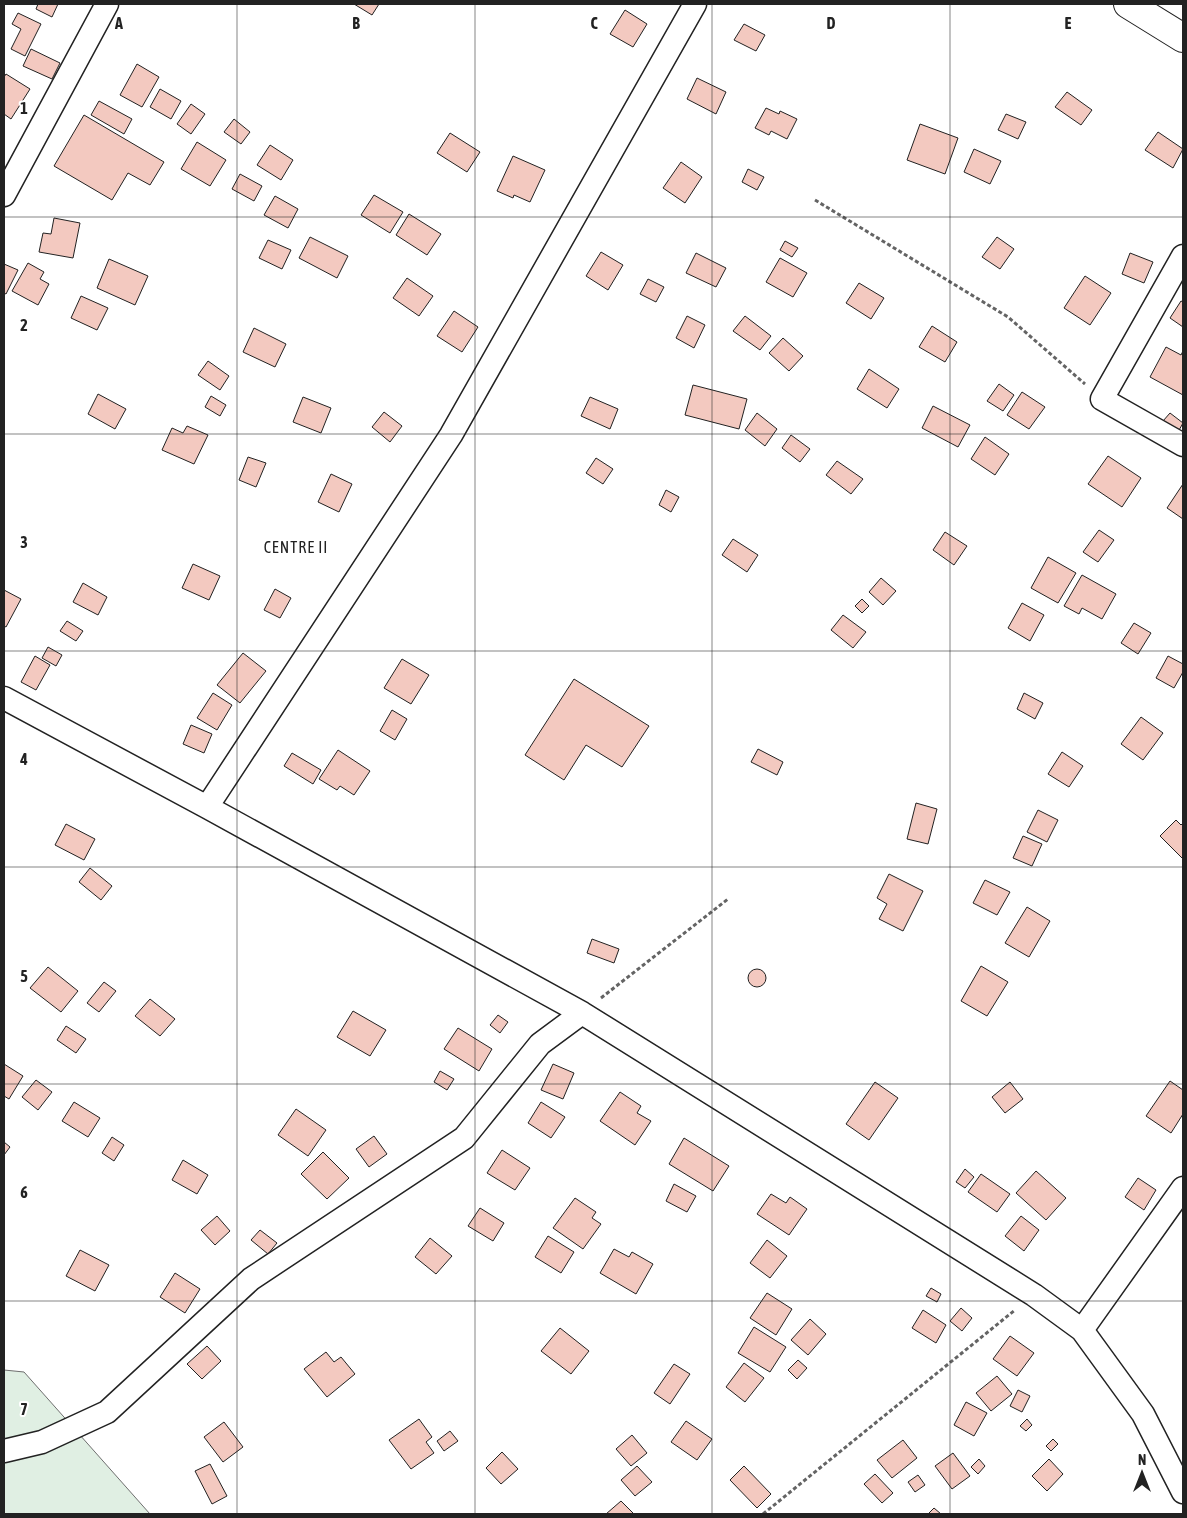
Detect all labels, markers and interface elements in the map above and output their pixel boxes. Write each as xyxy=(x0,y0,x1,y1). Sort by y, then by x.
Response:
text: A xyxy=(114,14,123,32)
text: B xyxy=(352,14,360,32)
text: C xyxy=(590,14,598,32)
text: D xyxy=(827,14,836,32)
text: E xyxy=(1065,14,1072,32)
text: 1 xyxy=(20,99,28,117)
text: 2 xyxy=(20,316,28,334)
text: 3 xyxy=(20,533,28,551)
district label: CENTRE II xyxy=(264,538,328,556)
text: 4 xyxy=(19,750,28,768)
text: 5 xyxy=(20,967,28,985)
text: 6 xyxy=(20,1183,28,1201)
text: 7 xyxy=(20,1400,28,1418)
north arrow xyxy=(1117,1448,1167,1498)
text: N xyxy=(1138,1452,1146,1468)

